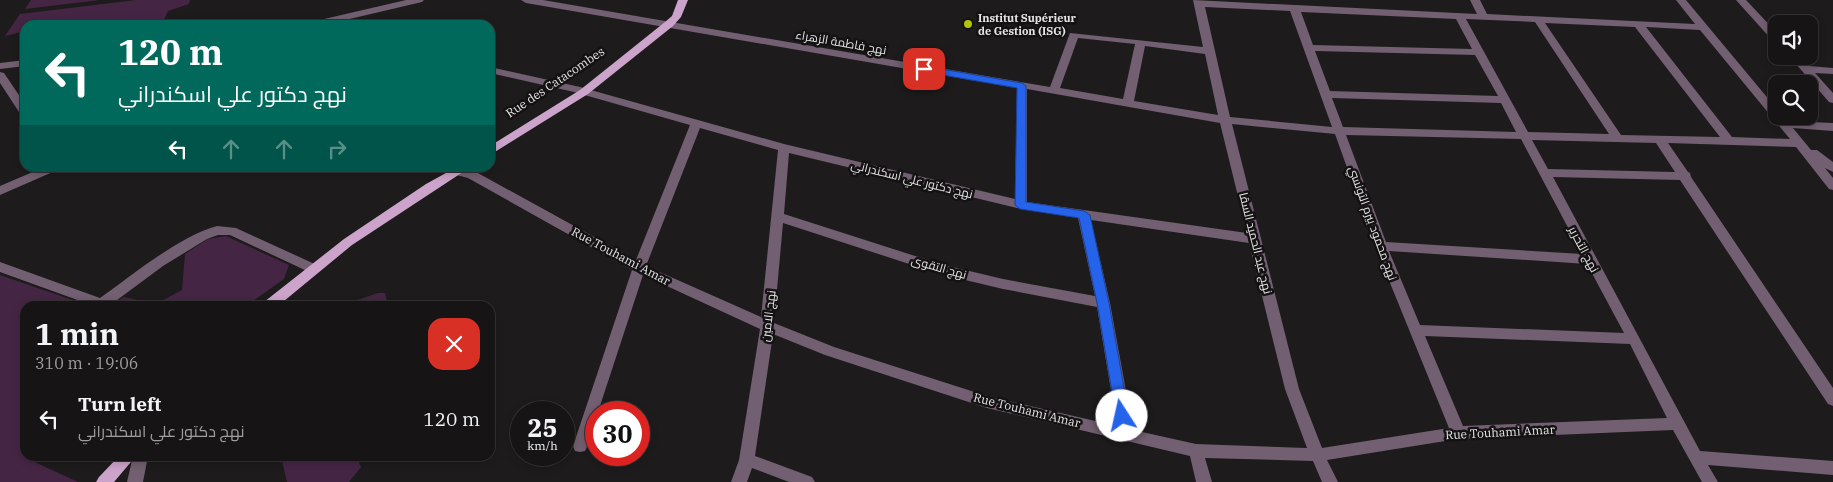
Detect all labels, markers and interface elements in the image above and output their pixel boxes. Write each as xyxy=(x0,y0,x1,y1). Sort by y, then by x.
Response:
place label: Institut Supérieur de Gestion (ISG) xyxy=(978,11,1077,38)
map controls xyxy=(1768,15,1818,125)
button: sound xyxy=(1768,15,1818,65)
marker: Institut Supérieur de Gestion (ISG) xyxy=(962,18,974,30)
street label: نهج فاطمة الزهراء xyxy=(794,27,888,58)
text: 120 m xyxy=(118,29,223,75)
icon: left xyxy=(35,40,100,105)
street label: Rue des Catacombes xyxy=(503,43,607,121)
pin xyxy=(903,48,945,90)
icon: arrive xyxy=(910,55,938,83)
button: search xyxy=(1768,75,1818,125)
text: نهج دكتور علي اسكندراني xyxy=(118,79,347,108)
icon: left xyxy=(164,135,192,163)
icon: ahead xyxy=(217,135,245,163)
icon: ahead xyxy=(270,135,298,163)
icon: right xyxy=(323,135,351,163)
street label: نهج دكتور علي اسكندراني xyxy=(849,157,974,204)
street label: نهج محمود بيرم التونسي xyxy=(1343,164,1401,283)
street label: نهج عبد الحميد السقا xyxy=(1235,191,1276,295)
street label: نهج التحرير xyxy=(1564,222,1602,275)
street label: Rue Touhami Amar xyxy=(569,224,674,289)
street label: نهج التقوى xyxy=(909,252,968,283)
street label: نهج الامين xyxy=(757,289,780,343)
text: 1 min xyxy=(35,314,119,353)
button: close xyxy=(428,318,480,370)
text: 310 m · 19:06 xyxy=(35,353,138,373)
street label: Rue Touhami Amar xyxy=(972,389,1083,431)
position arrow xyxy=(1095,389,1147,441)
text: Turn left xyxy=(78,392,161,416)
speed limit sign: 30 xyxy=(585,401,650,466)
icon: left xyxy=(35,405,63,433)
text: 120 m xyxy=(423,407,480,431)
text: 25 xyxy=(527,411,558,444)
text: نهج دكتور علي اسكندراني xyxy=(78,421,244,441)
street label: Rue Touhami Amar xyxy=(1445,422,1556,442)
text: km/h xyxy=(527,438,558,453)

